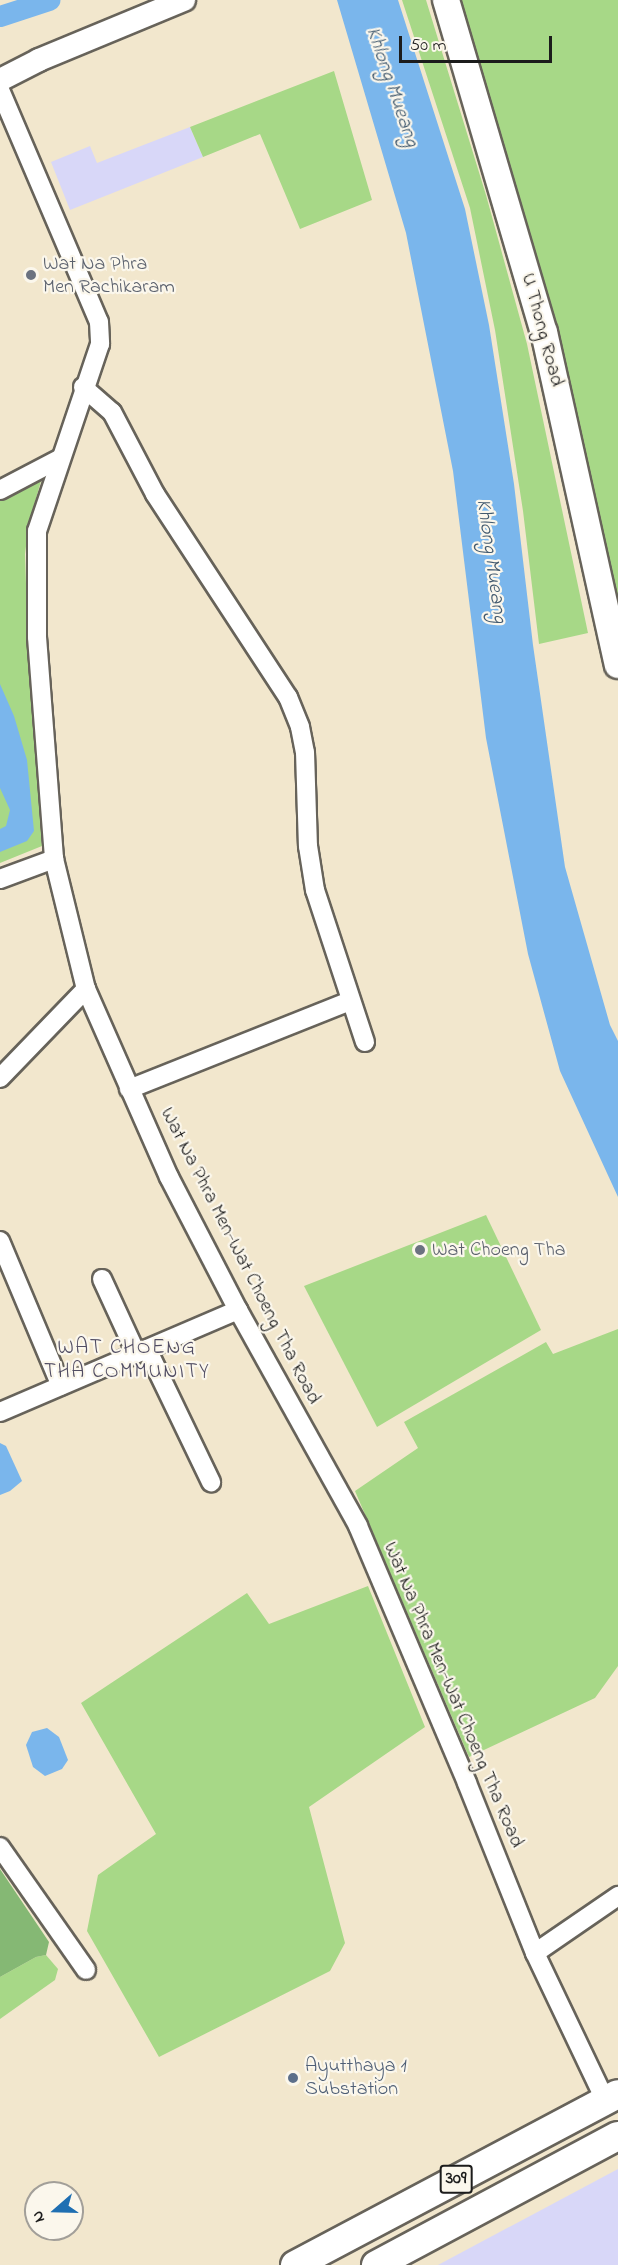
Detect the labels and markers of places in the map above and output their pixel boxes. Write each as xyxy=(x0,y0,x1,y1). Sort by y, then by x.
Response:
place label: Wat Na Phra Men Rachikaram xyxy=(43,252,175,299)
marker: Wat Na Phra Men Rachikaram xyxy=(24,268,38,282)
place label: Wat Choeng Tha xyxy=(432,1238,565,1262)
marker: Wat Choeng Tha xyxy=(413,1243,427,1257)
place label: Ayutthaya 1 Substation xyxy=(305,2054,407,2101)
marker: Ayutthaya 1 Substation xyxy=(286,2071,300,2085)

